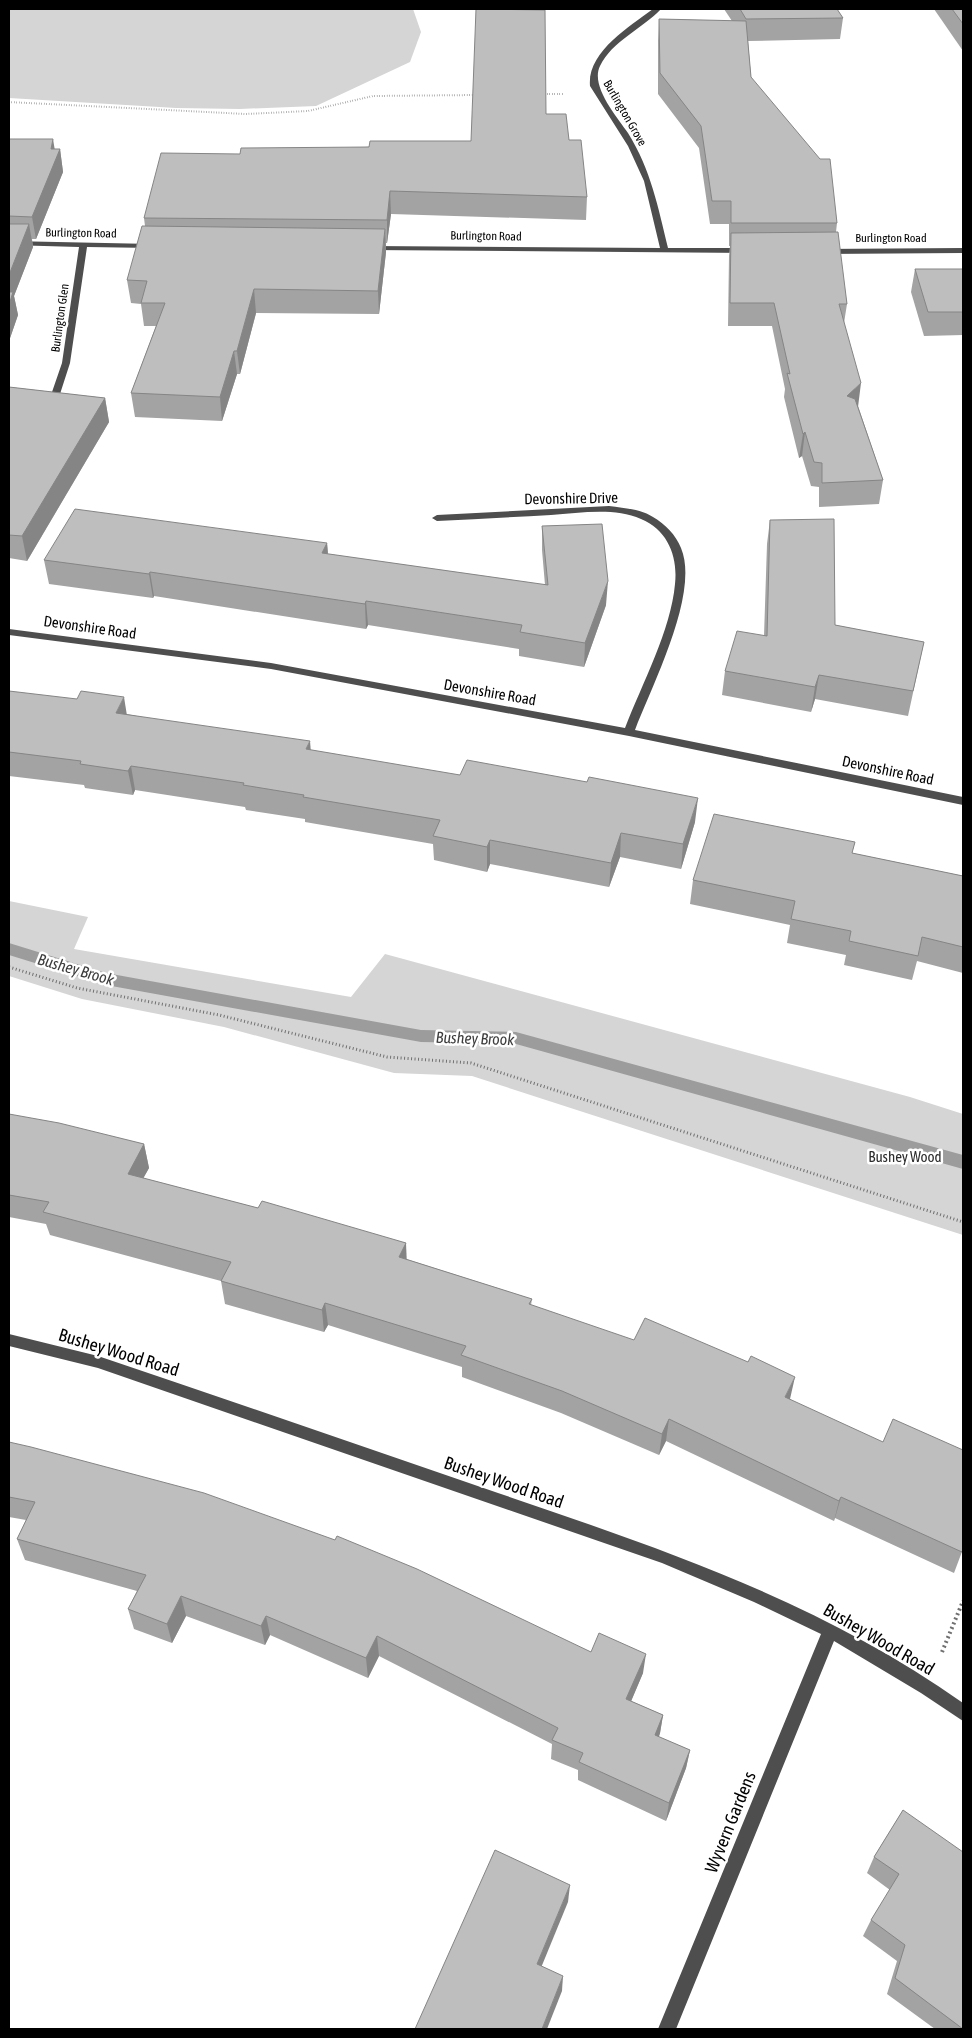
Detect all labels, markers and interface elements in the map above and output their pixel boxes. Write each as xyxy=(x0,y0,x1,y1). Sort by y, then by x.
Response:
street label: Burlington Grove xyxy=(600,77,650,149)
street label: Burlington Road xyxy=(45,225,117,241)
street label: Burlington Road xyxy=(450,228,522,244)
street label: Burlington Road xyxy=(855,231,927,245)
street label: Burlington Glen xyxy=(48,283,72,353)
street label: Devonshire Drive xyxy=(524,489,618,507)
street label: Devonshire Road xyxy=(43,612,137,642)
street label: Devonshire Road xyxy=(443,676,537,708)
street label: Devonshire Road xyxy=(841,752,935,788)
water label: Bushey Brook xyxy=(36,950,117,990)
water label: Bushey Brook xyxy=(435,1028,516,1049)
park label: Bushey Wood xyxy=(868,1148,942,1165)
street label: Bushey Wood Road xyxy=(56,1324,182,1380)
street label: Bushey Wood Road xyxy=(441,1452,567,1512)
street label: Bushey Wood Road xyxy=(820,1599,938,1679)
street label: Wyvern Gardens xyxy=(700,1768,760,1876)

